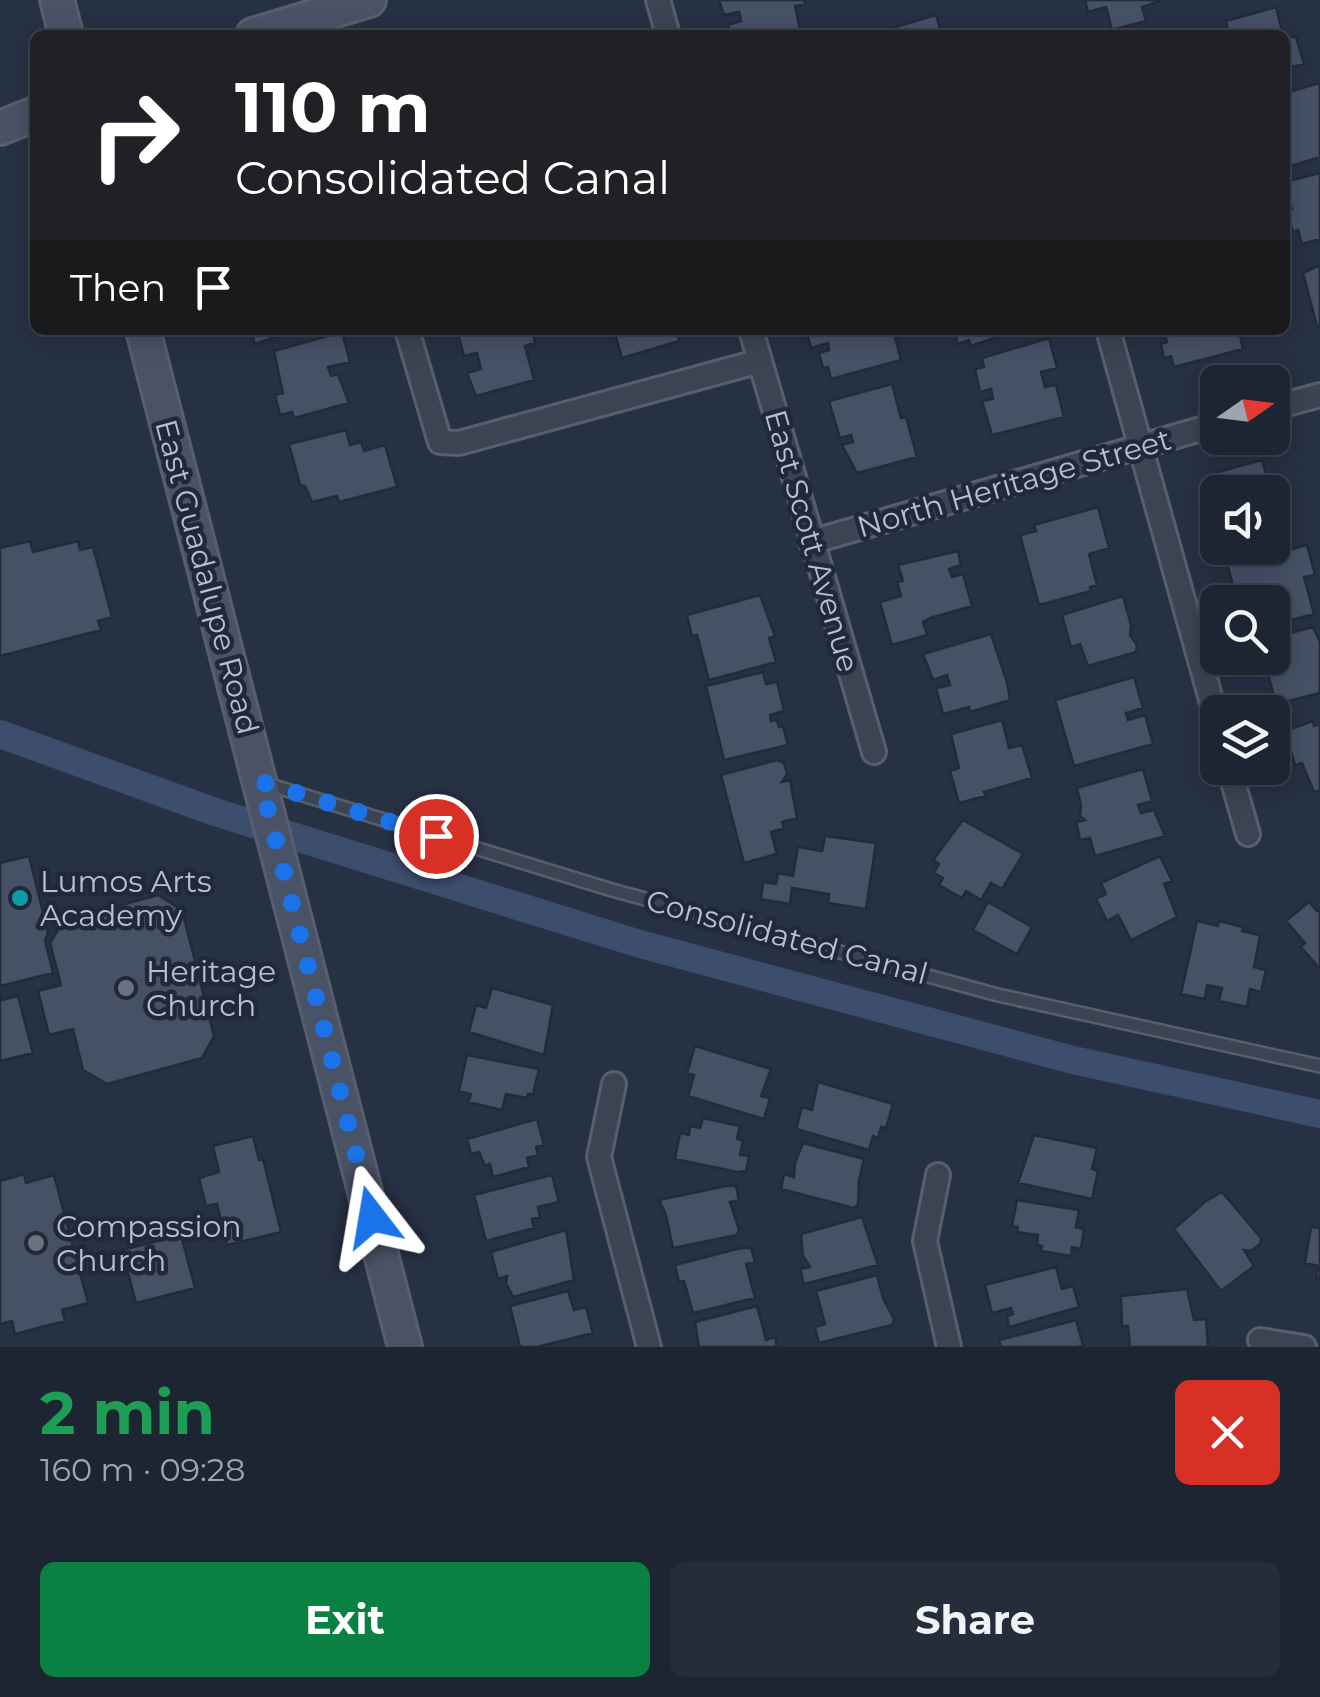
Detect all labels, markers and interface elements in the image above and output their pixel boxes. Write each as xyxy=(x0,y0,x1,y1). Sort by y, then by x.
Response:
text: 110 m xyxy=(235,64,431,150)
icon: right xyxy=(70,70,200,200)
text: Consolidated Canal xyxy=(235,150,670,205)
icon: arrive xyxy=(186,260,241,315)
text: Then xyxy=(70,264,166,311)
north arrow xyxy=(1200,365,1290,455)
map controls xyxy=(1200,365,1290,785)
street label: East Scott Avenue xyxy=(757,406,867,676)
street label: East Guadalupe Road xyxy=(147,416,267,738)
street label: North Heritage Street xyxy=(853,420,1175,546)
button: sound xyxy=(1200,475,1290,565)
button: search xyxy=(1200,585,1290,675)
button: layers xyxy=(1200,695,1290,785)
pin xyxy=(394,794,479,879)
icon: arrive xyxy=(409,809,464,864)
place label: Lumos Arts Academy xyxy=(40,863,212,934)
street label: Consolidated Canal xyxy=(642,882,932,992)
marker: Lumos Arts Academy xyxy=(9,887,31,909)
place label: Heritage Church xyxy=(146,953,276,1024)
marker: Heritage Church xyxy=(115,977,137,999)
position arrow xyxy=(320,1165,424,1269)
place label: Compassion Church xyxy=(56,1208,242,1279)
marker: Compassion Church xyxy=(25,1232,47,1254)
text: 2 min xyxy=(40,1376,215,1449)
button: close xyxy=(1175,1380,1280,1485)
text: 160 m · 09:28 xyxy=(40,1450,245,1489)
button: Exit xyxy=(40,1562,650,1677)
button: Share xyxy=(670,1562,1280,1677)

